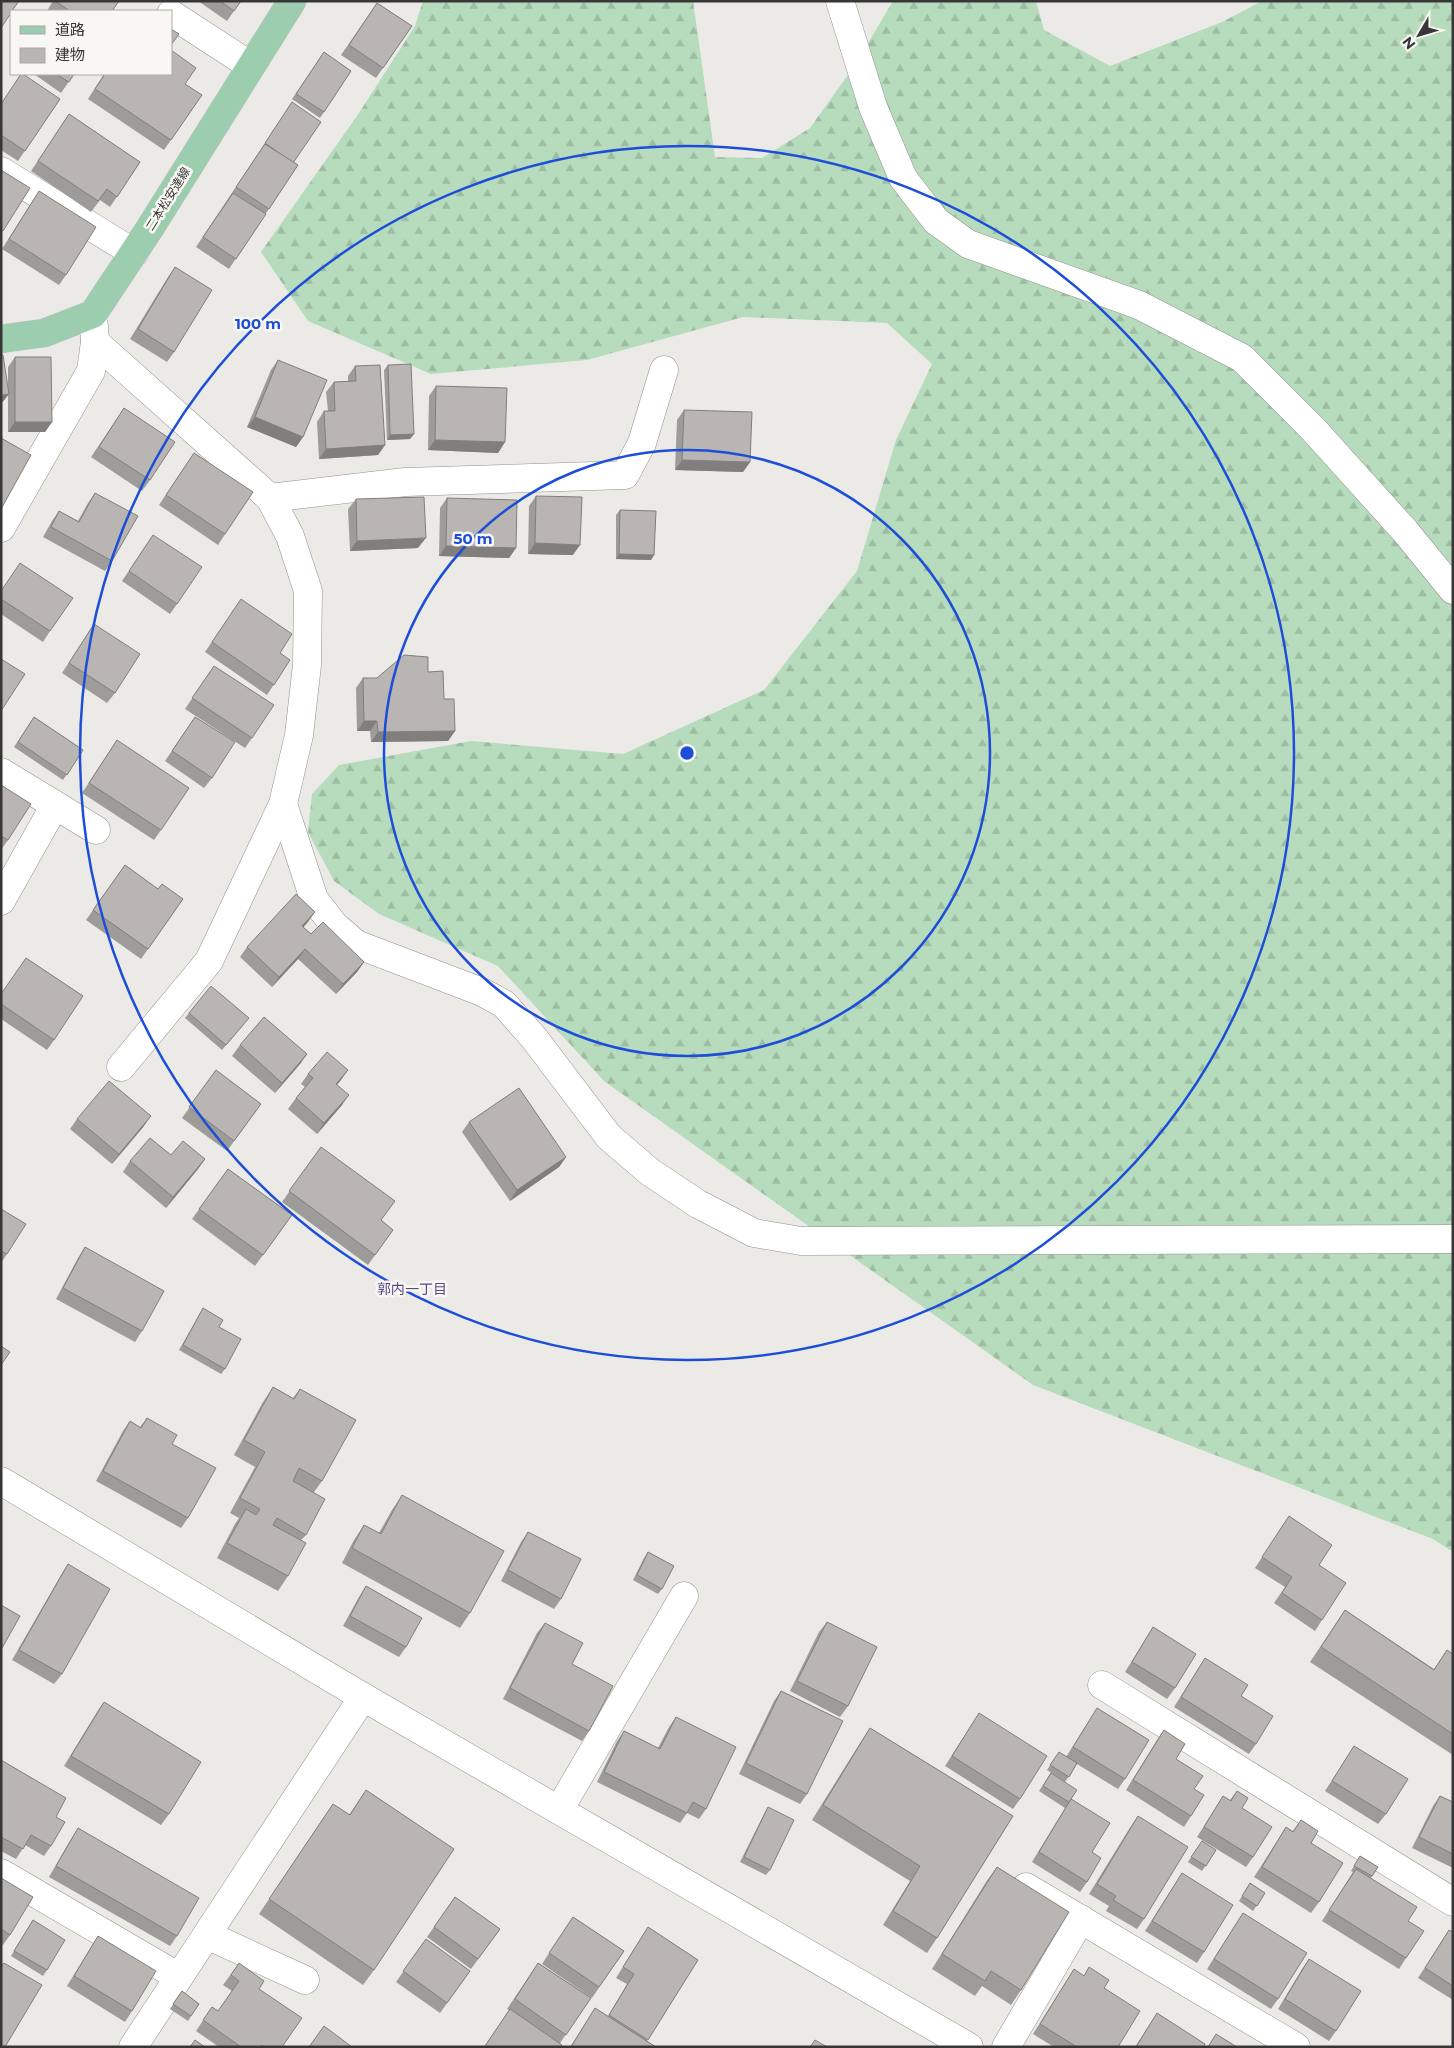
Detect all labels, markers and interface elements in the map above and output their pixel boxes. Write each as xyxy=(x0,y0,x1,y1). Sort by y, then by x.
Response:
legend xyxy=(10,10,172,75)
north arrow xyxy=(1394,10,1444,60)
text: 道路 xyxy=(55,20,85,39)
text: N xyxy=(1398,33,1419,53)
text: 建物 xyxy=(55,45,85,64)
street label: 二本松安達線 xyxy=(142,164,193,233)
text: 100 m xyxy=(235,314,281,333)
text: 50 m xyxy=(453,529,493,548)
centre of rings xyxy=(678,744,696,762)
district label: 郭内一丁目 xyxy=(377,1280,447,1298)

